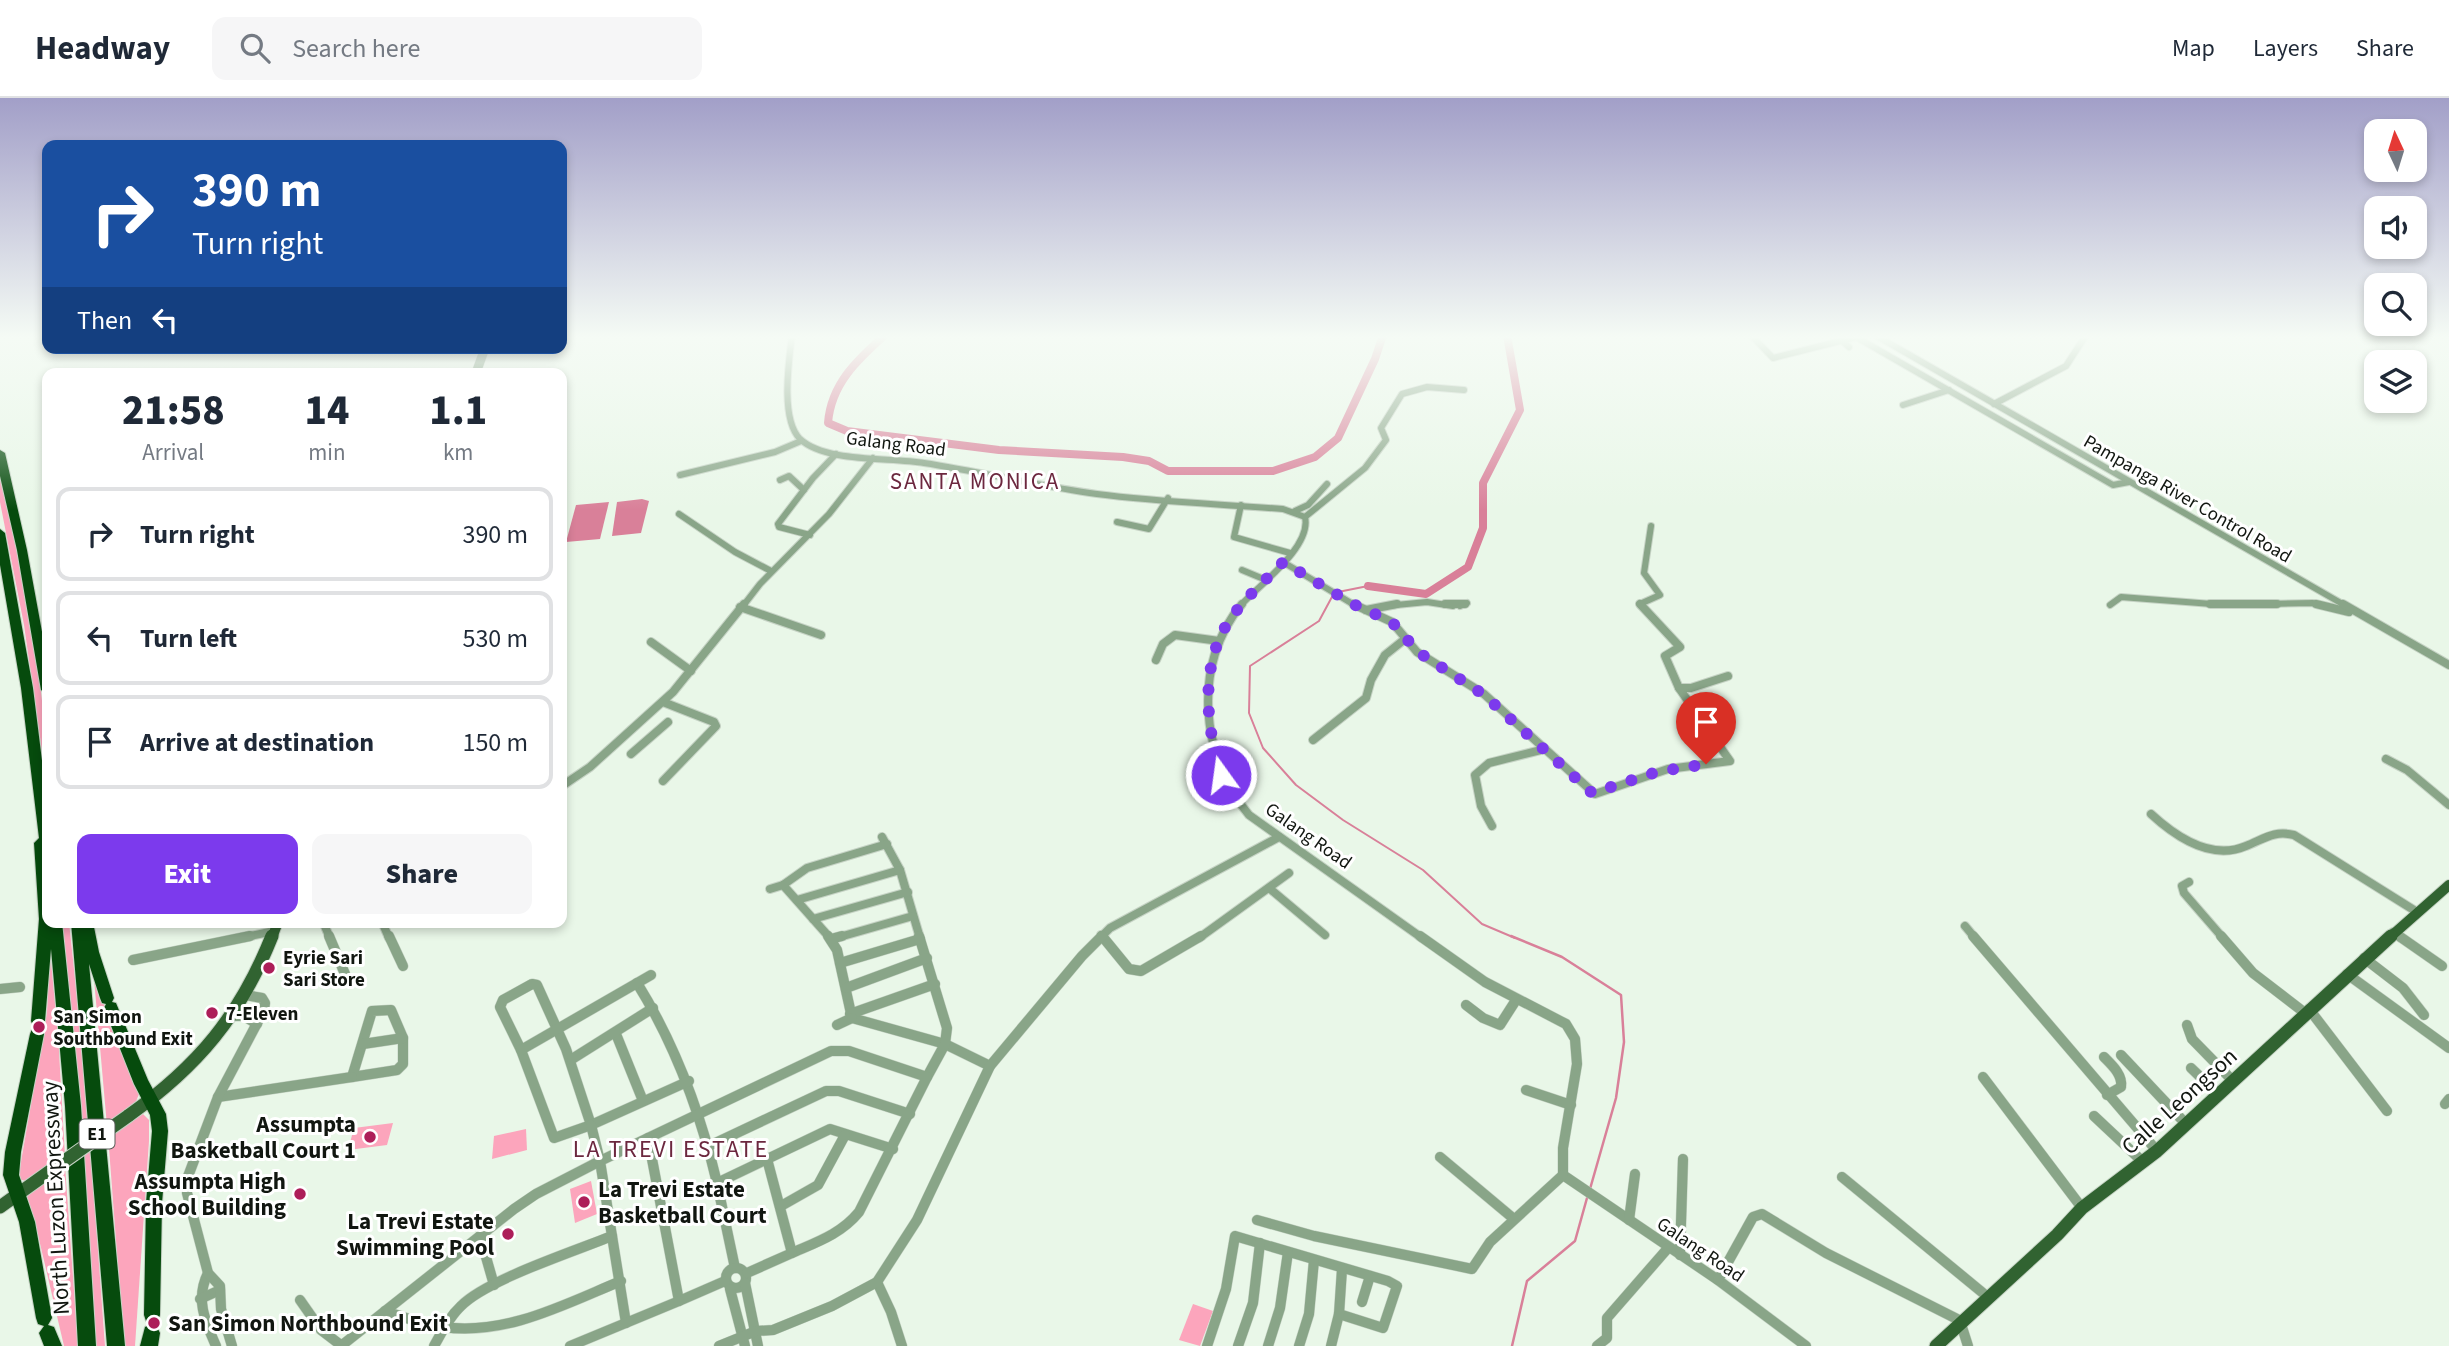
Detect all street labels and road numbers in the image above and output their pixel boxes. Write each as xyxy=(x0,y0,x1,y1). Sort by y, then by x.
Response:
street label: Galang Road xyxy=(844,425,947,464)
street label: Pampanga River Control Road xyxy=(2078,429,2296,570)
street label: Galang Road xyxy=(1259,796,1357,876)
street label: Calle Leongson xyxy=(2114,1040,2245,1163)
street label: North Luzon Expressway xyxy=(33,1080,78,1316)
road number: E1 xyxy=(80,1119,114,1148)
street label: Galang Road xyxy=(1651,1211,1749,1289)

